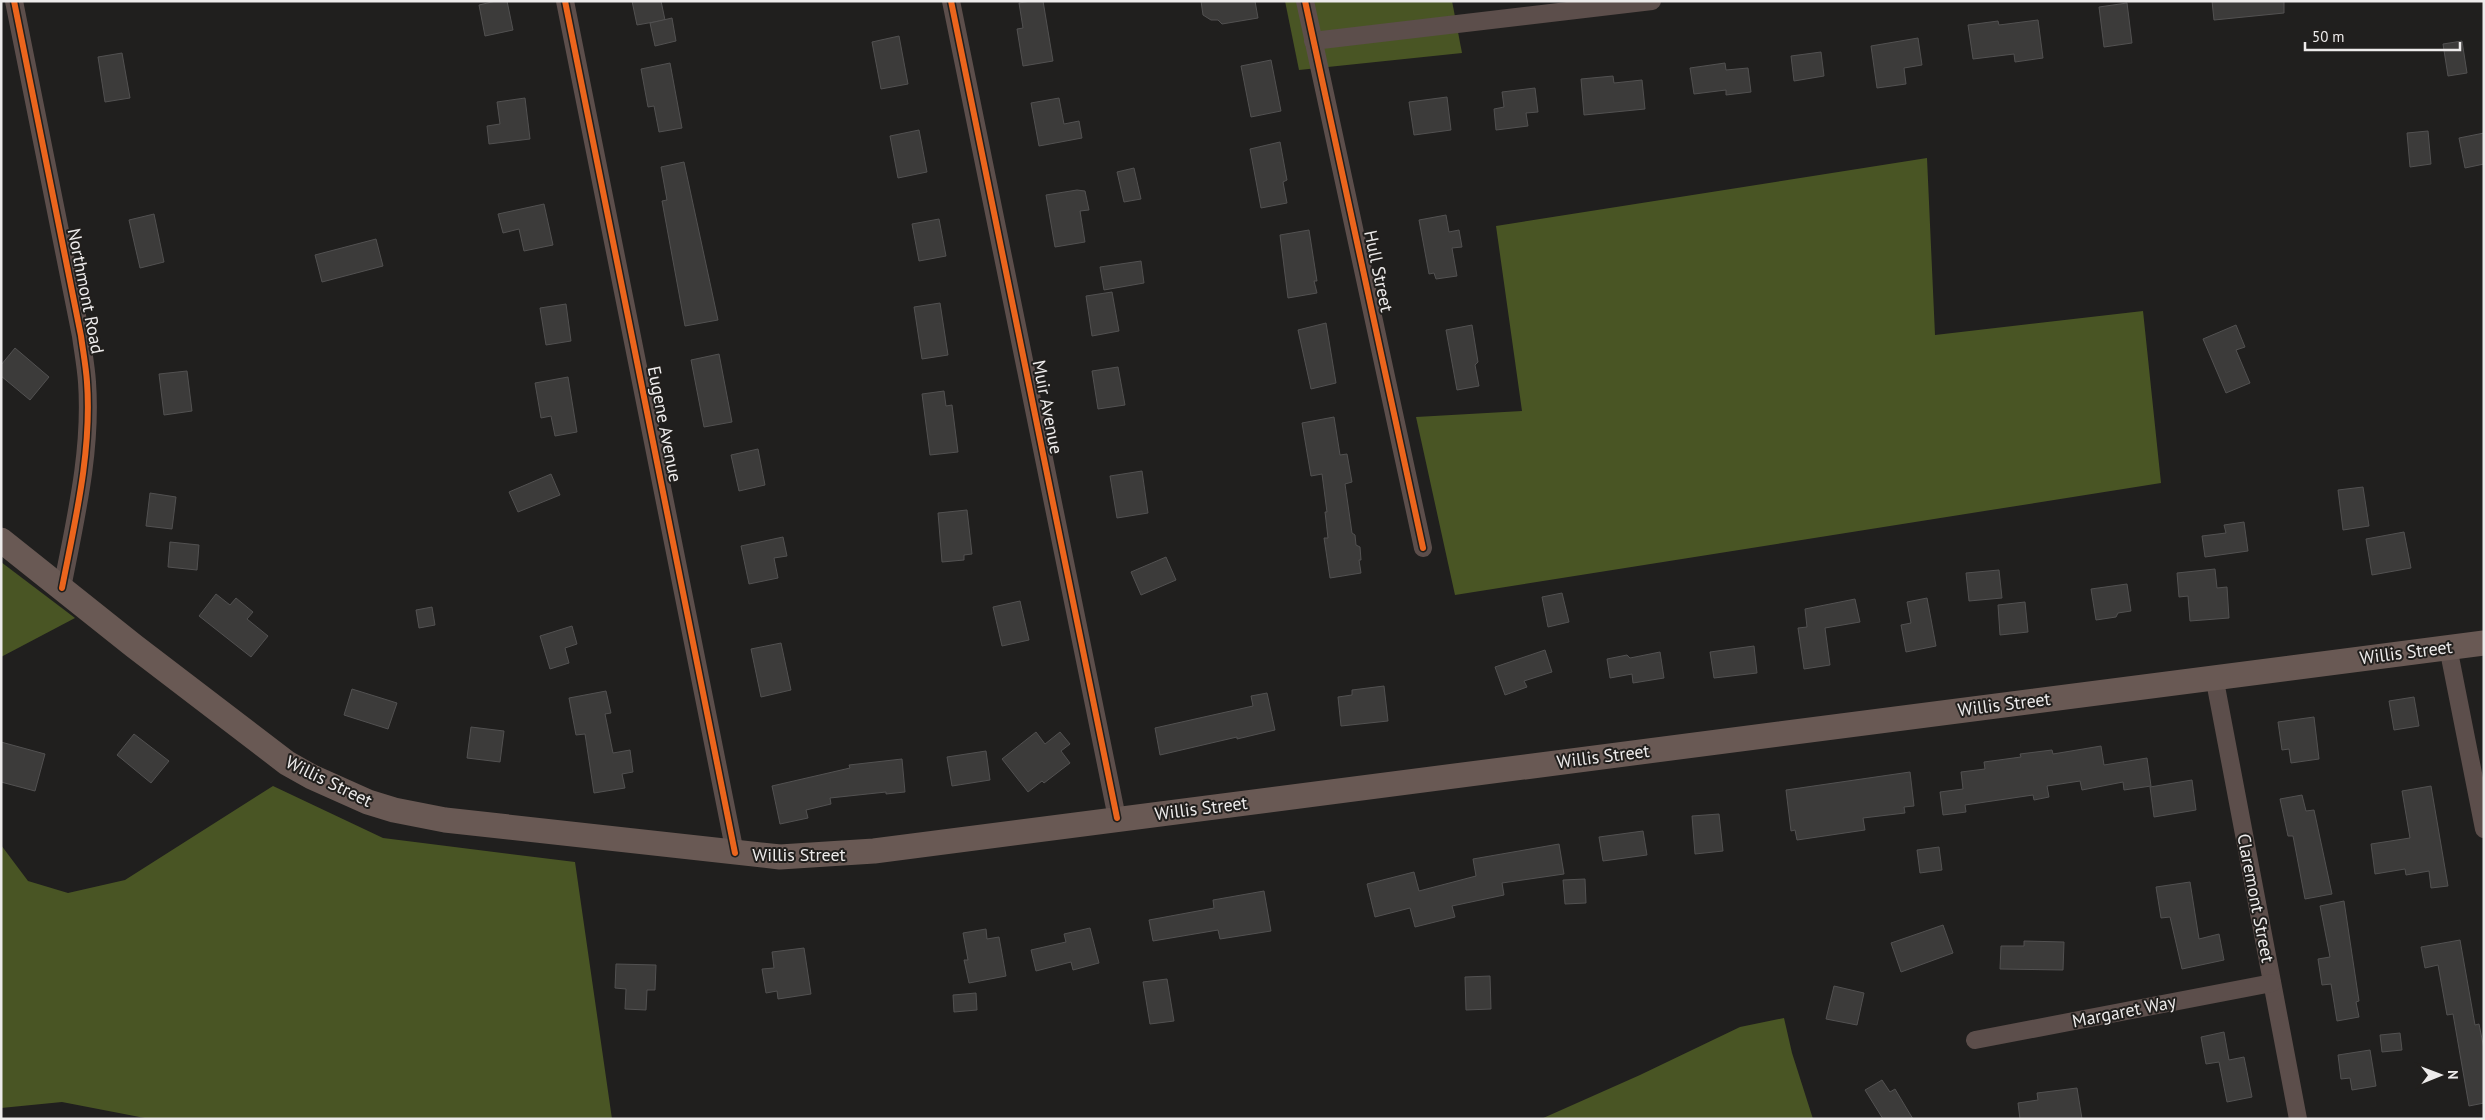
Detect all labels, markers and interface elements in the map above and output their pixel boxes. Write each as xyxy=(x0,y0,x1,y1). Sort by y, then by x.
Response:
scale bar xyxy=(2305,20,2460,52)
text: 50 m xyxy=(2312,27,2345,46)
street label: Northmont Road xyxy=(63,226,109,356)
street label: Hull Street xyxy=(1359,228,1399,314)
street label: Muir Avenue xyxy=(1028,358,1068,456)
street label: Eugene Avenue xyxy=(642,364,688,484)
street label: Willis Street xyxy=(2358,635,2454,669)
street label: Willis Street xyxy=(1956,687,2052,721)
street label: Willis Street xyxy=(1555,739,1651,773)
street label: Willis Street xyxy=(282,750,376,812)
street label: Willis Street xyxy=(1153,791,1249,825)
street label: Claremont Street xyxy=(2232,832,2280,964)
street label: Willis Street xyxy=(752,843,846,866)
street label: Margaret Way xyxy=(2070,990,2178,1032)
north arrow xyxy=(2415,1050,2465,1100)
text: N xyxy=(2444,1070,2462,1080)

